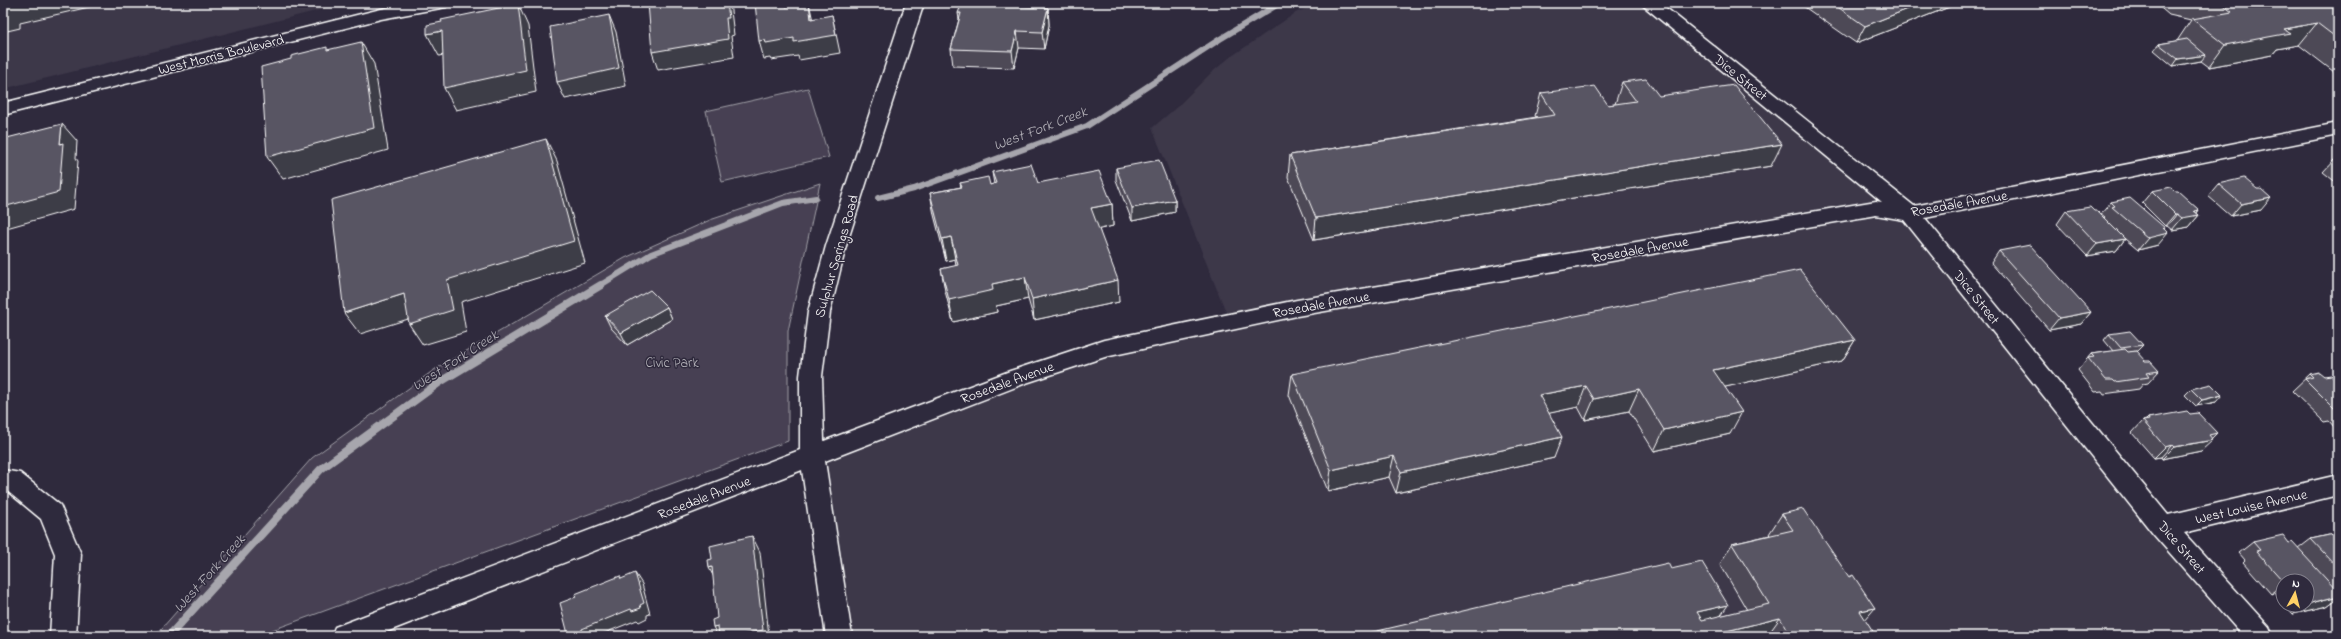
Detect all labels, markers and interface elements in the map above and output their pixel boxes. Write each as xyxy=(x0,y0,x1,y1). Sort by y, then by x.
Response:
street label: West Morris Boulevard xyxy=(156,30,286,81)
street label: Dice Street xyxy=(1708,49,1772,107)
water label: West Fork Creek xyxy=(990,100,1092,157)
street label: Rosedale Avenue xyxy=(1909,186,2010,223)
street label: Sulphur Springs Road xyxy=(810,192,866,320)
street label: Rosedale Avenue xyxy=(1590,232,1691,269)
street label: Dice Street xyxy=(1947,266,2004,330)
street label: Rosedale Avenue xyxy=(1271,287,1372,324)
water label: West Fork Creek xyxy=(408,324,504,397)
park label: Civic Park xyxy=(645,353,699,374)
street label: Rosedale Avenue xyxy=(958,357,1058,410)
street label: Rosedale Avenue xyxy=(655,471,755,526)
street label: West Louise Avenue xyxy=(2193,484,2310,531)
street label: Dice Street xyxy=(2151,516,2210,579)
water label: West Fork Creek xyxy=(169,529,252,618)
north arrow xyxy=(2275,573,2315,613)
text: N xyxy=(2291,576,2301,592)

